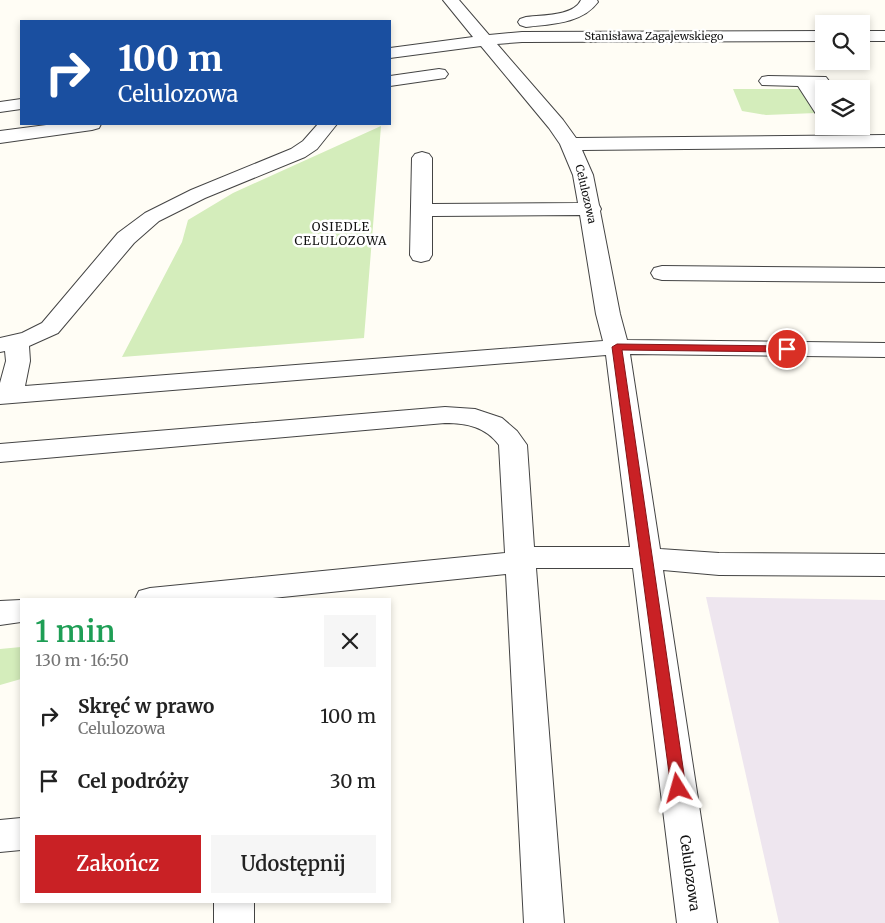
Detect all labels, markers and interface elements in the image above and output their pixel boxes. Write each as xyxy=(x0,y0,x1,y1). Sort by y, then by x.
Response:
map controls xyxy=(815,15,870,135)
button: search xyxy=(815,15,870,70)
street label: Stanisława Zagajewskiego xyxy=(584,29,724,43)
text: 100 m xyxy=(118,37,223,81)
icon: right xyxy=(35,40,100,105)
text: Celulozowa xyxy=(118,80,238,108)
button: layers xyxy=(815,80,870,135)
street label: Celulozowa xyxy=(572,163,600,225)
district label: OSIEDLE CELULOZOWA xyxy=(294,219,388,248)
pin xyxy=(766,328,808,370)
icon: arrive xyxy=(773,335,801,363)
text: 1 min xyxy=(35,612,116,650)
button: close xyxy=(324,615,376,667)
text: 130 m · 16:50 xyxy=(35,650,129,670)
text: Skręć w prawo xyxy=(78,694,214,718)
icon: right xyxy=(35,702,63,730)
text: 100 m xyxy=(320,704,376,728)
text: Celulozowa xyxy=(78,718,165,738)
position arrow xyxy=(651,761,703,813)
icon: arrive xyxy=(35,767,63,795)
text: Cel podróży xyxy=(78,769,189,793)
text: 30 m xyxy=(330,769,376,793)
street label: Celulozowa xyxy=(676,834,704,913)
button: Zakończ xyxy=(35,835,201,893)
button: Udostępnij xyxy=(211,835,376,893)

